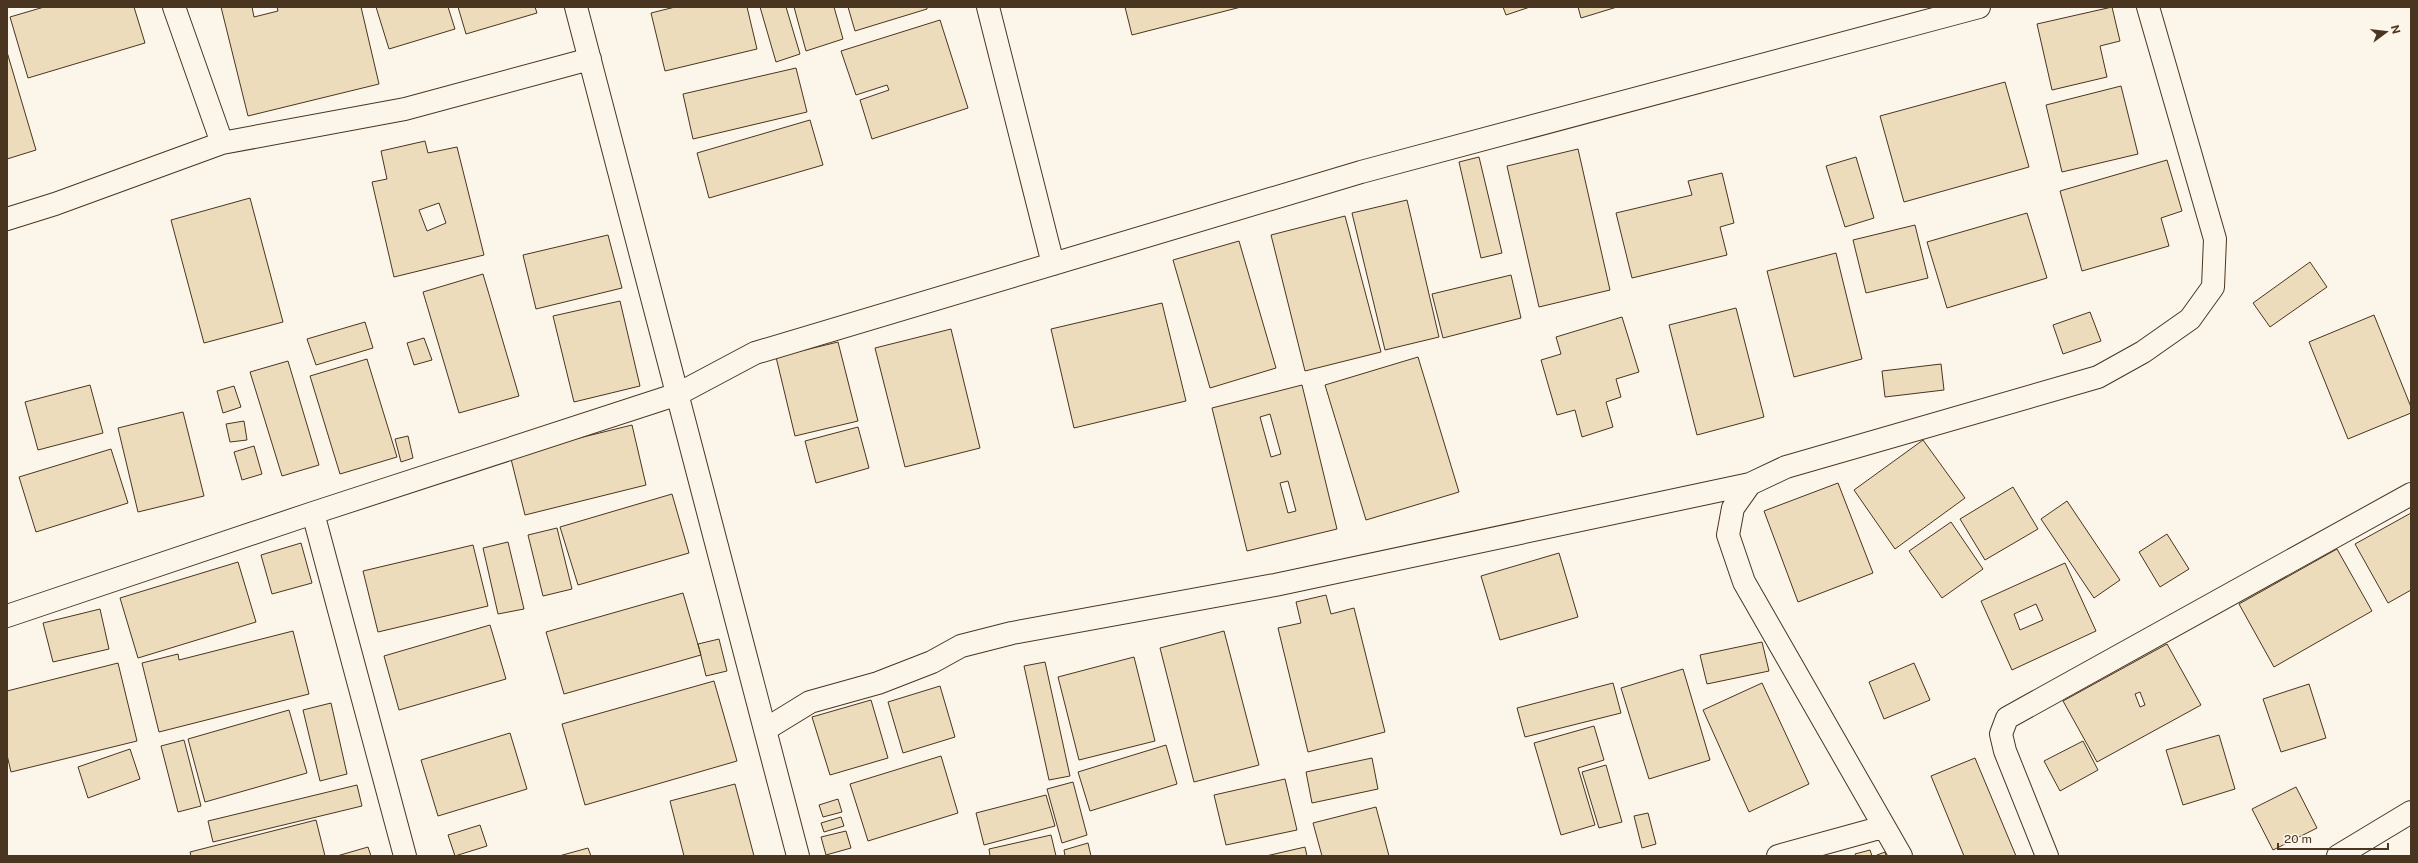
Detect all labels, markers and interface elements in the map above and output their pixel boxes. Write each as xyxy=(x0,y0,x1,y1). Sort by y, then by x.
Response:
north arrow xyxy=(2366,12,2406,52)
text: N xyxy=(2389,24,2403,35)
scale bar xyxy=(2278,825,2388,851)
text: 20 m xyxy=(2284,832,2312,846)

